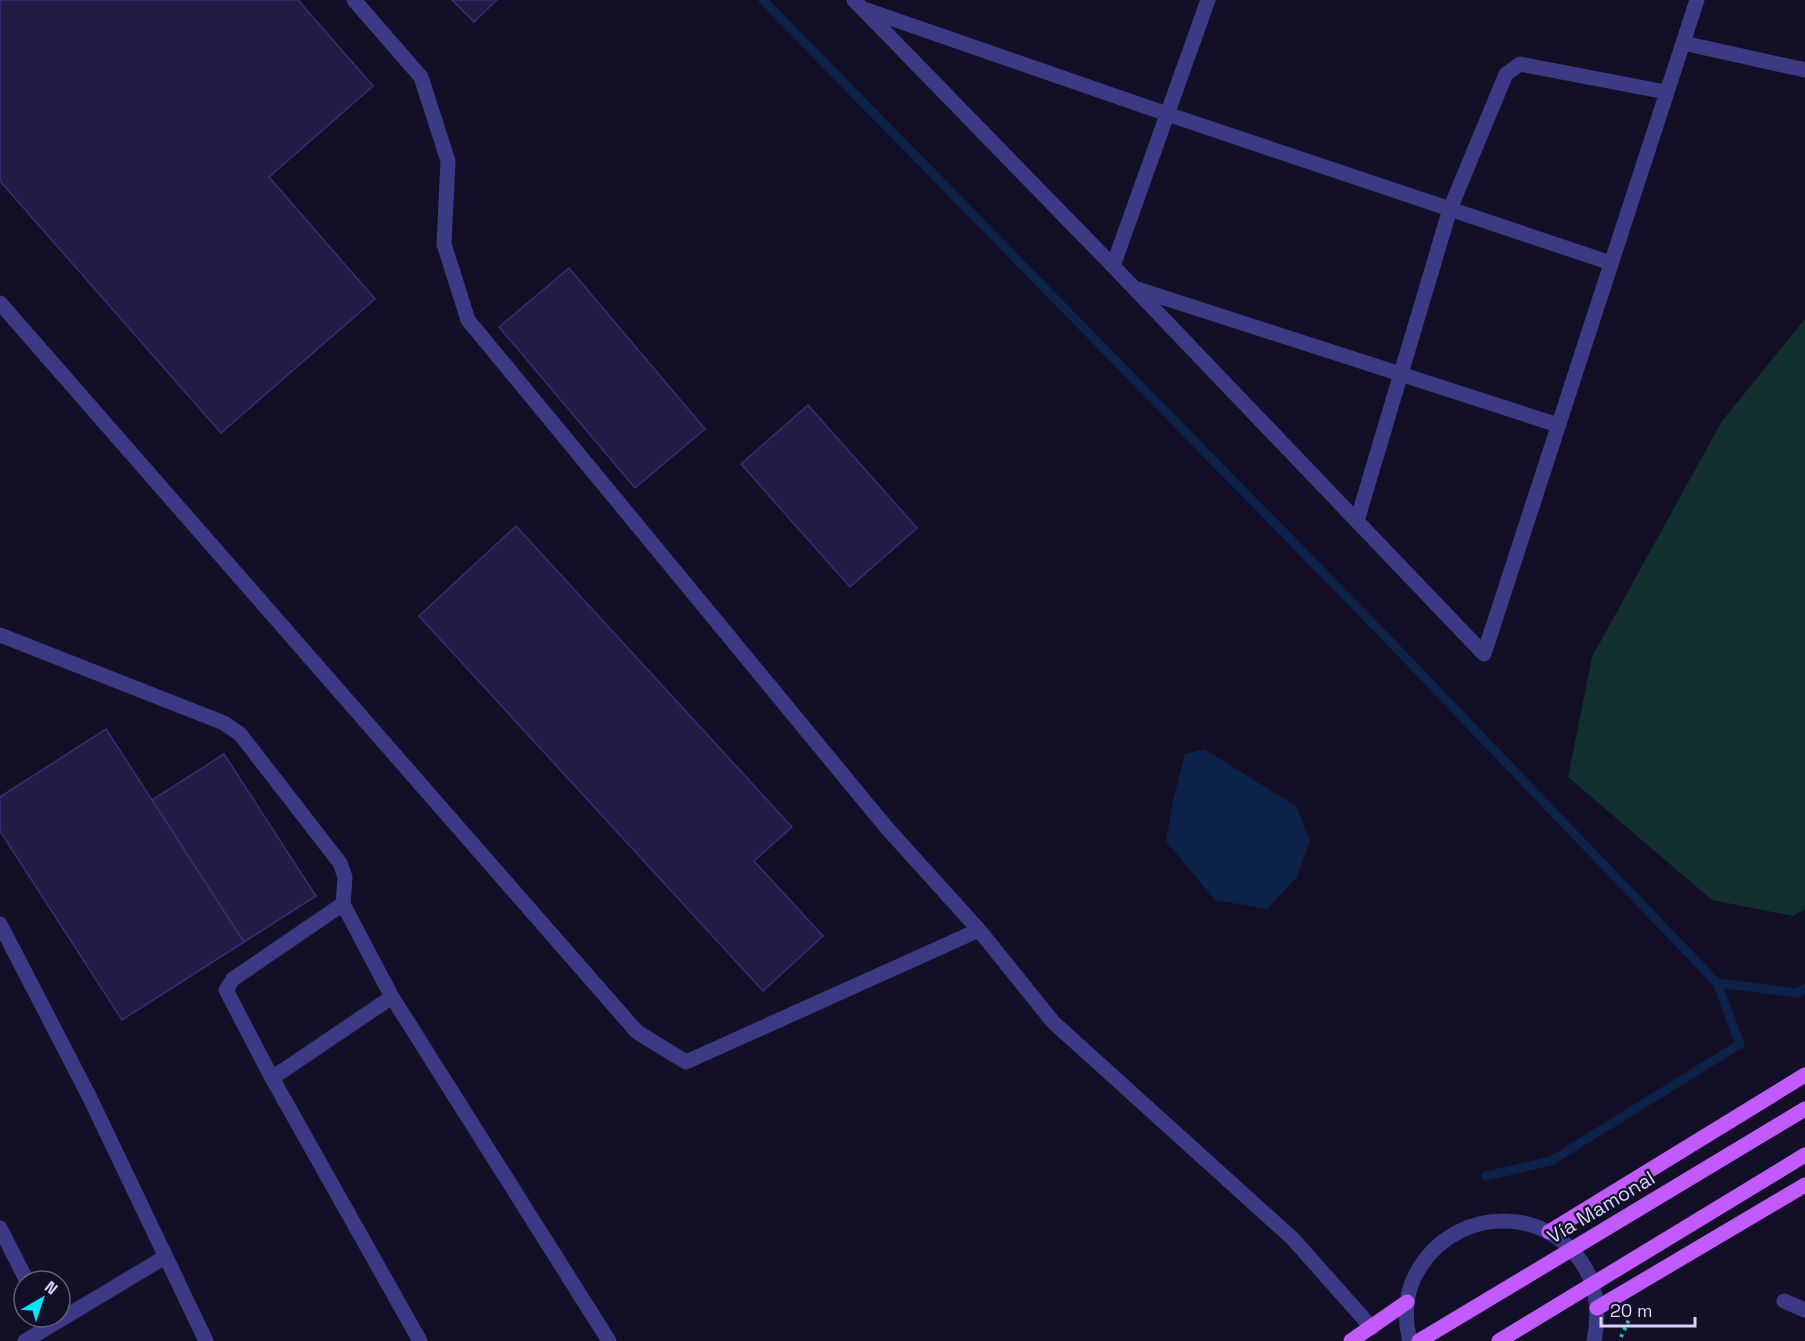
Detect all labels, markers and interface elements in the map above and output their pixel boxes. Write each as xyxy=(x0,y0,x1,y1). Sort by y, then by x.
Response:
street label: Vía Mamonal xyxy=(1542,1165,1660,1249)
north arrow xyxy=(12,1269,72,1329)
text: N xyxy=(40,1276,62,1299)
scale bar xyxy=(1601,1290,1696,1328)
text: 20 m xyxy=(1610,1299,1653,1322)

